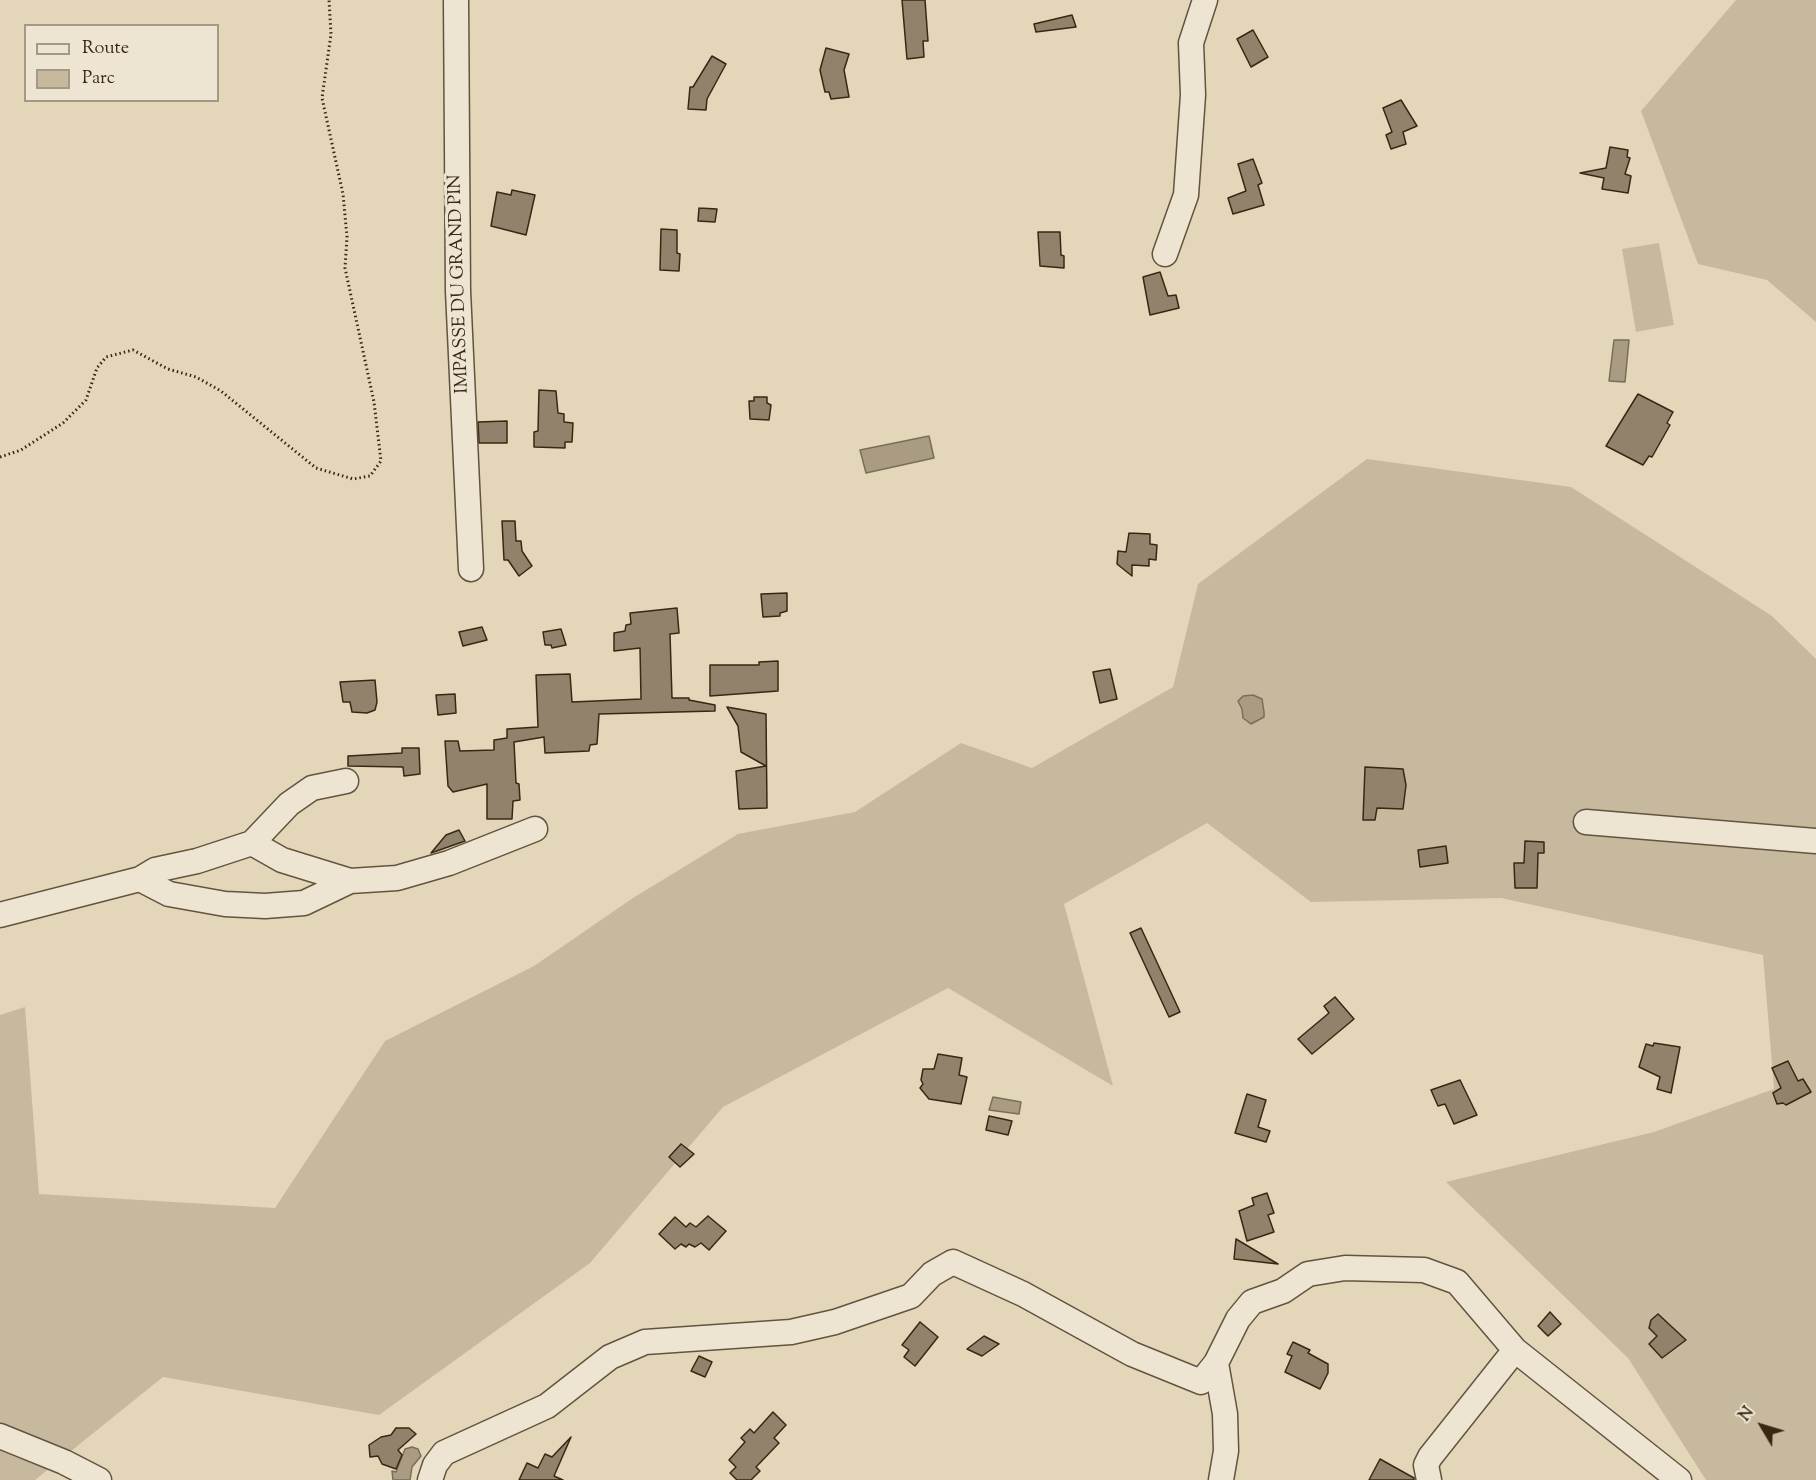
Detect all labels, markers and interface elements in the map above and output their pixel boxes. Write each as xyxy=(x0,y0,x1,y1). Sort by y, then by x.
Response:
legend xyxy=(24,24,219,102)
text: Route xyxy=(82,36,129,62)
text: Parc xyxy=(82,66,115,92)
street label: IMPASSE DU GRAND PIN xyxy=(445,174,475,394)
north arrow xyxy=(1732,1396,1792,1456)
text: N xyxy=(1734,1402,1760,1427)

